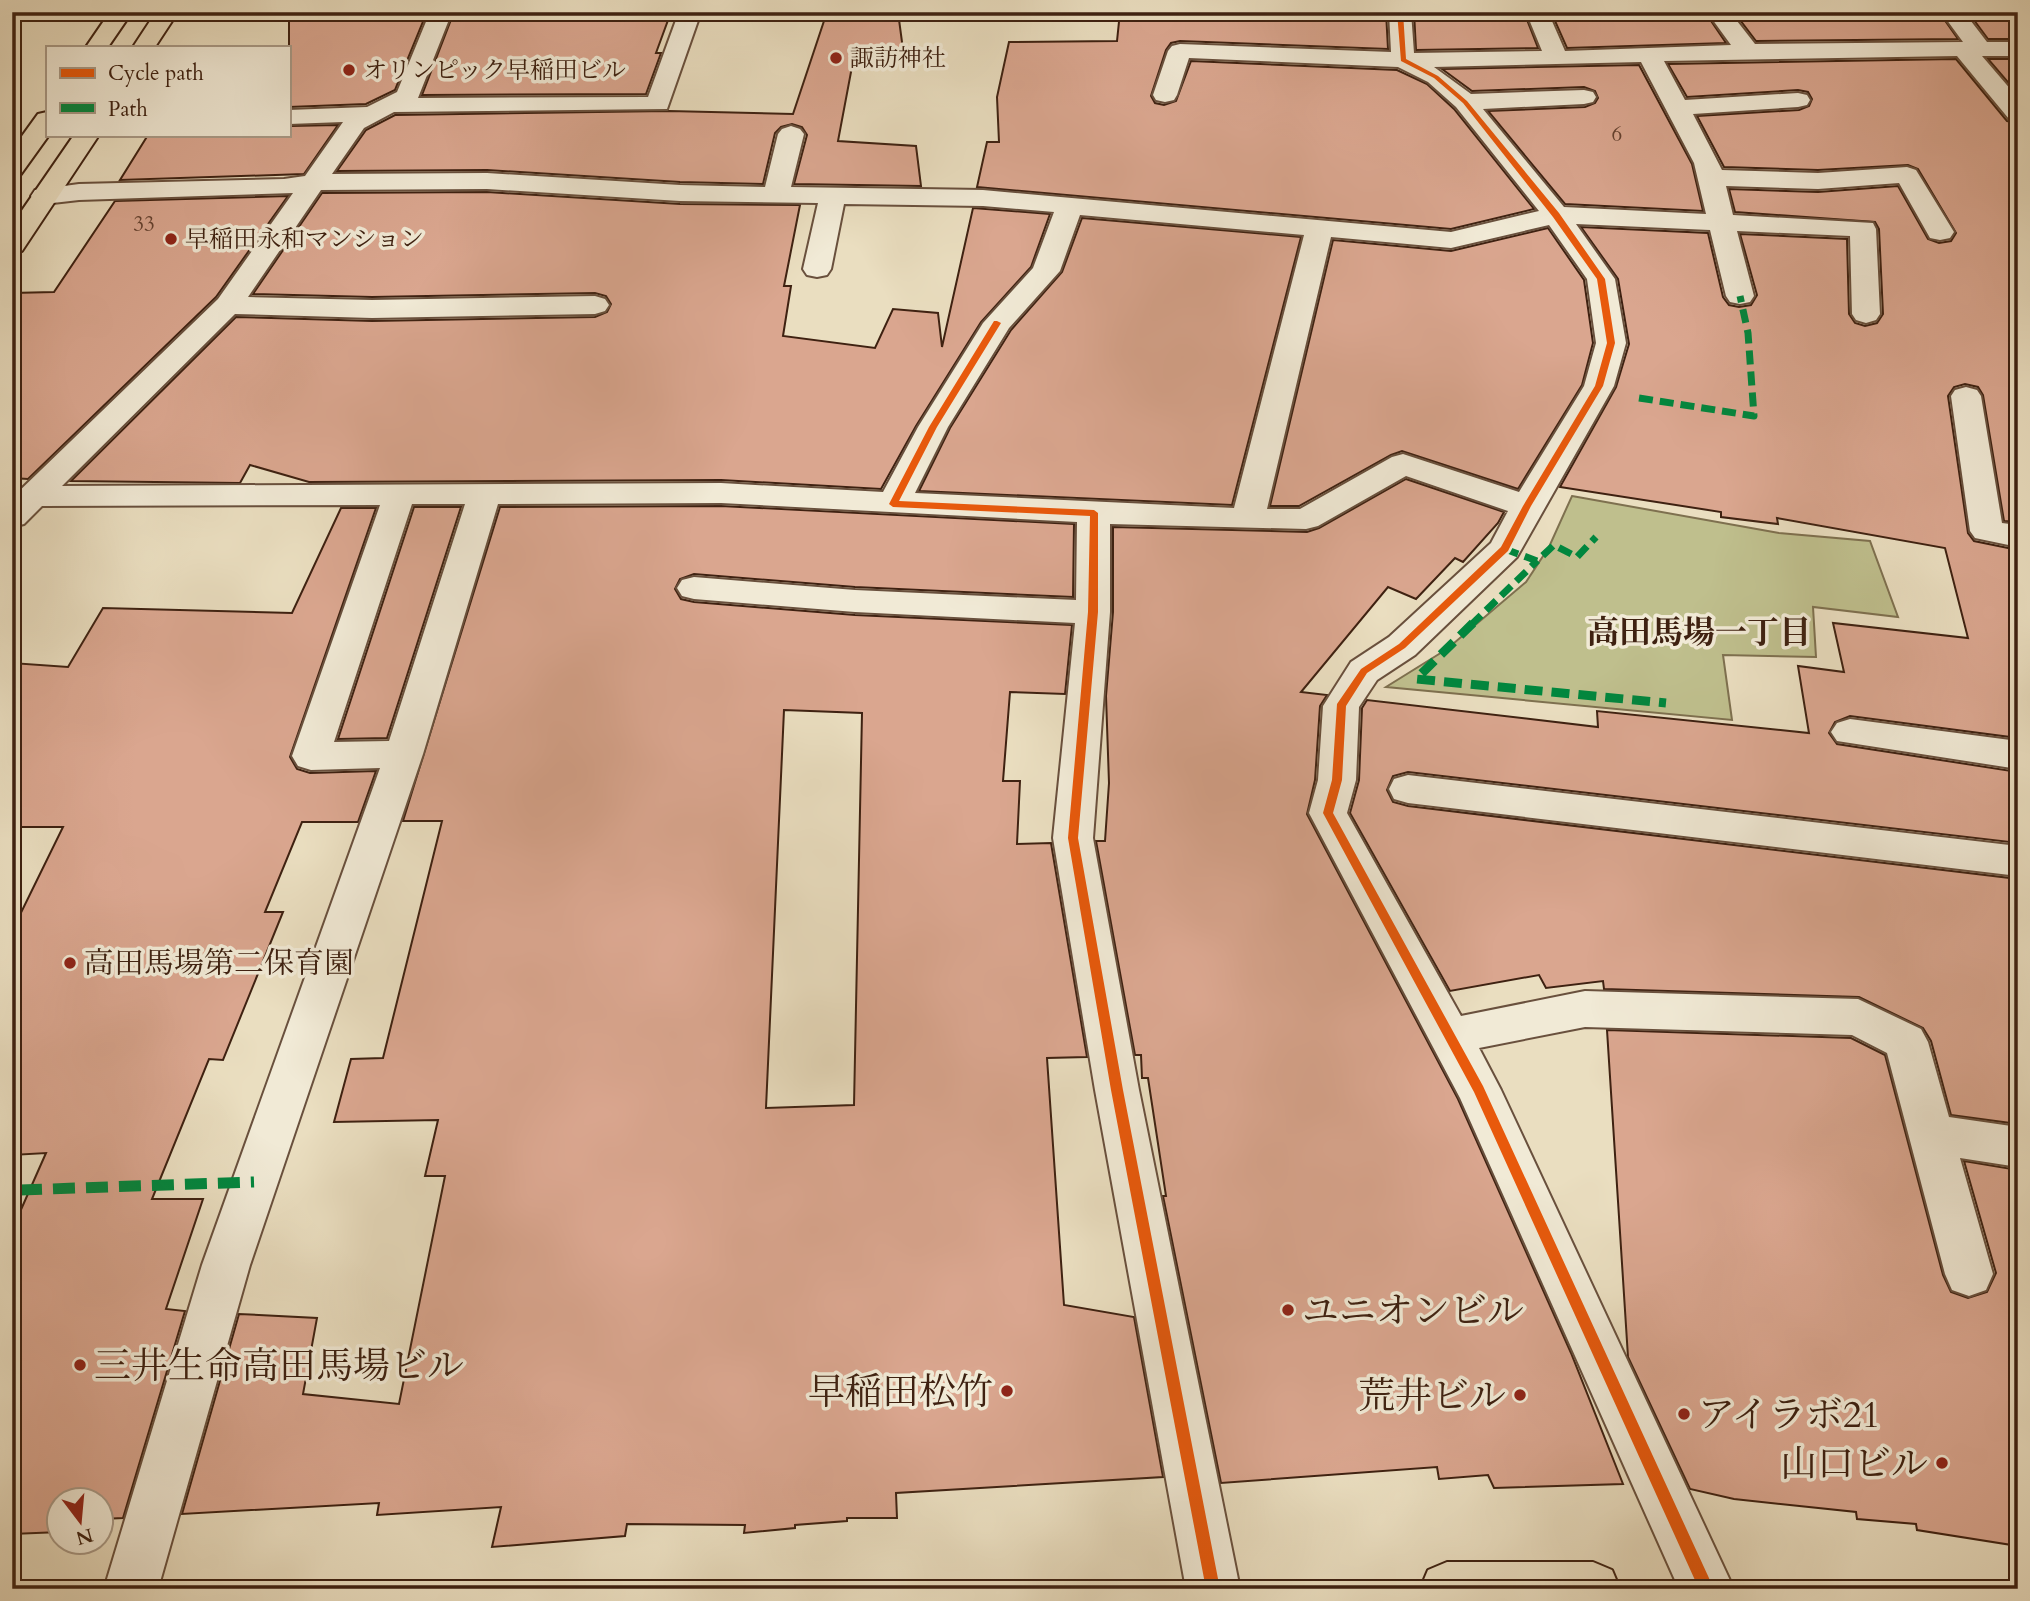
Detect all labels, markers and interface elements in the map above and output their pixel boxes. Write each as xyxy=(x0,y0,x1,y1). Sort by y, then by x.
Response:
place label: 諏訪神社 xyxy=(850,42,946,75)
legend xyxy=(46,46,290,136)
marker: 諏訪神社 xyxy=(828,50,844,66)
place label: オリンピック早稲田ビル xyxy=(363,54,626,87)
text: Cycle path xyxy=(108,59,204,88)
marker: オリンピック早稲田ビル xyxy=(341,62,357,78)
text: Path xyxy=(108,95,148,124)
house number: 6 xyxy=(1612,120,1622,149)
house number: 33 xyxy=(133,210,155,239)
place label: 早稲田永和マンション xyxy=(185,223,424,256)
marker: 早稲田永和マンション xyxy=(163,231,179,247)
district label: 高田馬場一丁目 xyxy=(1587,611,1811,655)
place label: 高田馬場第二保育園 xyxy=(84,943,354,984)
marker: 高田馬場第二保育園 xyxy=(62,955,78,971)
place label: ユニオンビル xyxy=(1302,1286,1524,1336)
marker: ユニオンビル xyxy=(1280,1302,1296,1318)
place label: 三井生命高田馬場ビル xyxy=(94,1341,464,1391)
marker: 三井生命高田馬場ビル xyxy=(72,1357,88,1373)
place label: 早稲田松竹 xyxy=(808,1367,993,1417)
place label: 荒井ビル xyxy=(1358,1371,1506,1421)
marker: 早稲田松竹 xyxy=(999,1383,1015,1399)
marker: 荒井ビル xyxy=(1512,1387,1528,1403)
place label: アイラボ21 xyxy=(1698,1390,1881,1440)
marker: アイラボ21 xyxy=(1676,1406,1692,1422)
place label: 山口ビル xyxy=(1780,1439,1928,1489)
marker: 山口ビル xyxy=(1934,1455,1950,1471)
north arrow xyxy=(46,1486,116,1556)
text: N xyxy=(72,1522,96,1551)

